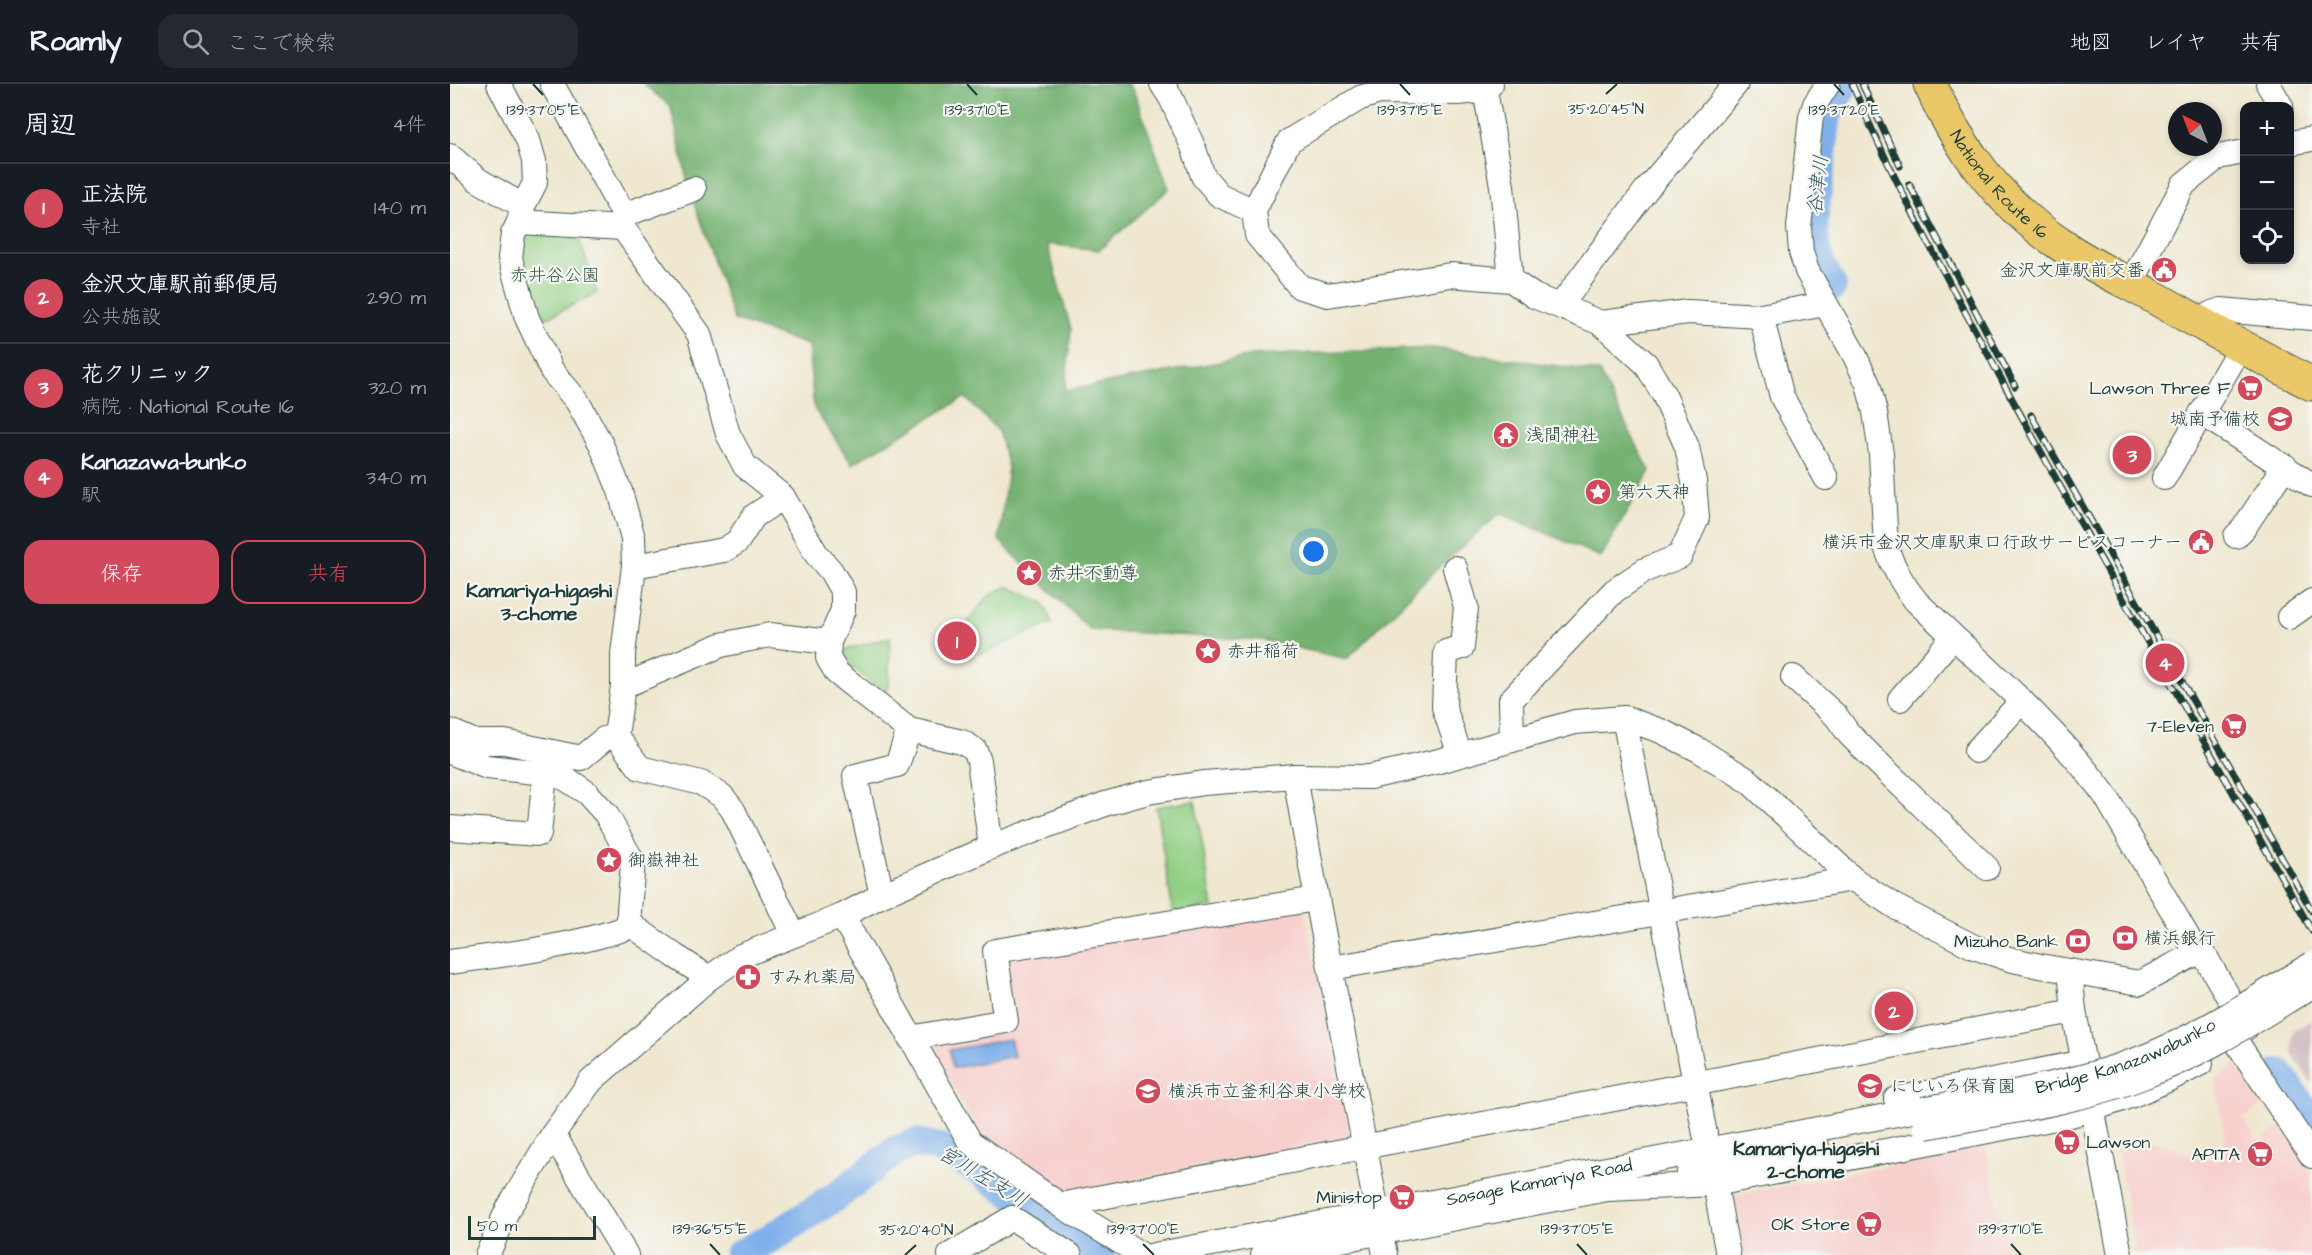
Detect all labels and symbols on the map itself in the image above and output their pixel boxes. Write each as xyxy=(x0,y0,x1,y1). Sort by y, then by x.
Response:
text: 35°20'45"N xyxy=(1568,99,1644,120)
text: 139°37'05"E xyxy=(506,100,580,121)
text: 139°37'10"E xyxy=(945,100,1009,121)
text: 139°37'15"E xyxy=(1377,100,1443,121)
text: 139°37'20"E xyxy=(1808,100,1880,121)
north arrow xyxy=(2168,102,2222,156)
street label: National Route 16 xyxy=(1944,125,2054,244)
water label: 谷津川 xyxy=(1800,154,1836,216)
public building icon: 金沢文庫駅前交番 xyxy=(2149,255,2179,285)
place label: 金沢文庫駅前交番 xyxy=(2000,258,2144,283)
park label: 赤井谷公園 xyxy=(510,263,600,288)
supermarket icon: Lawson Three F xyxy=(2235,373,2265,403)
place label: Lawson Three F xyxy=(2089,376,2231,401)
school or university icon: 城南予備校 xyxy=(2265,404,2295,434)
place label: 城南予備校 xyxy=(2170,407,2260,432)
temple icon: 浅間神社 xyxy=(1491,420,1521,450)
place label: 浅間神社 xyxy=(1526,423,1598,448)
pin: 3 xyxy=(2112,432,2152,478)
place icon: 第六天神 xyxy=(1583,477,1613,507)
place label: 第六天神 xyxy=(1618,480,1690,505)
public building icon: 横浜市金沢文庫駅東口行政サービスコーナー xyxy=(2186,527,2216,557)
place label: 横浜市金沢文庫駅東口行政サービスコーナー xyxy=(1822,530,2182,555)
your location xyxy=(1299,537,1328,566)
place icon: 赤井不動尊 xyxy=(1014,558,1044,588)
place label: 赤井不動尊 xyxy=(1048,561,1138,586)
district label: Kamariya-higashi 3-chome xyxy=(466,577,613,628)
pin: 1 xyxy=(938,618,976,664)
place icon: 赤井稲荷 xyxy=(1193,636,1223,666)
place label: 赤井稲荷 xyxy=(1227,639,1299,664)
pin: 4 xyxy=(2146,640,2184,686)
supermarket icon: 7-Eleven xyxy=(2219,711,2249,741)
place label: 7-Eleven xyxy=(2146,714,2214,739)
place icon: 御嶽神社 xyxy=(594,845,624,875)
place label: 御嶽神社 xyxy=(628,848,700,873)
bank icon: 横浜銀行 xyxy=(2110,923,2140,953)
bank icon: Mizuho Bank xyxy=(2063,926,2093,956)
place label: 横浜銀行 xyxy=(2144,926,2216,951)
place label: Mizuho Bank xyxy=(1954,929,2058,954)
pharmacy icon: すみれ薬局 xyxy=(733,962,763,992)
place label: すみれ薬局 xyxy=(768,965,857,990)
pin: 2 xyxy=(1874,988,1914,1034)
street label: Bridge Kanazawabunko xyxy=(2033,1012,2220,1100)
school or university icon: にじいろ保育園 xyxy=(1855,1071,1885,1101)
place label: にじいろ保育園 xyxy=(1890,1074,2016,1099)
school or university icon: 横浜市立釜利谷東小学校 xyxy=(1133,1076,1163,1106)
place label: 横浜市立釜利谷東小学校 xyxy=(1168,1079,1366,1104)
supermarket icon: Lawson xyxy=(2052,1127,2082,1157)
place label: Lawson xyxy=(2086,1130,2150,1155)
district label: Kamariya-higashi 2-chome xyxy=(1733,1135,1880,1186)
water label: 宮川左支川 xyxy=(933,1139,1033,1215)
supermarket icon: APITA xyxy=(2245,1139,2275,1169)
place label: APITA xyxy=(2192,1142,2240,1167)
street label: Sasage Kamariya Road xyxy=(1444,1152,1634,1212)
supermarket icon: Ministop xyxy=(1387,1182,1417,1212)
place label: Ministop xyxy=(1316,1185,1382,1210)
supermarket icon: OK Store xyxy=(1854,1209,1884,1239)
place label: OK Store xyxy=(1771,1212,1850,1237)
scale bar xyxy=(468,1213,596,1240)
text: 139°36'55"E xyxy=(673,1219,747,1240)
text: 139°37'00"E xyxy=(1107,1219,1179,1240)
text: 139°37'05"E xyxy=(1540,1219,1614,1240)
text: 139°37'10"E xyxy=(1979,1219,2043,1240)
text: 35°20'40"N xyxy=(879,1220,953,1241)

